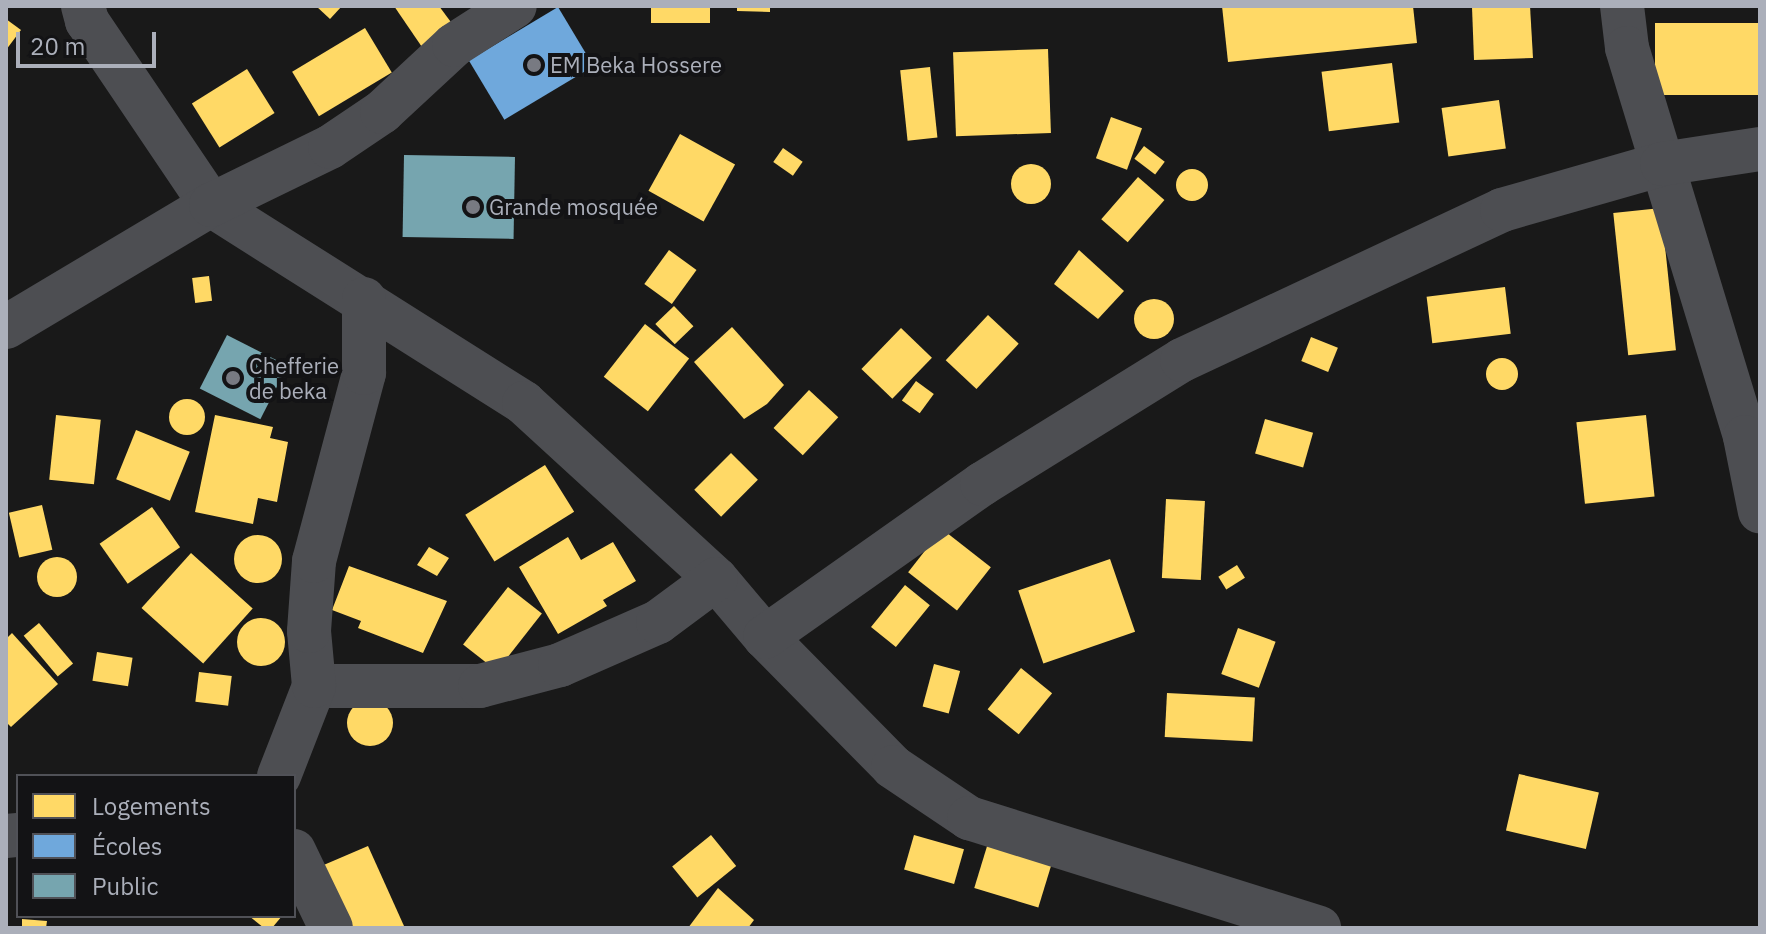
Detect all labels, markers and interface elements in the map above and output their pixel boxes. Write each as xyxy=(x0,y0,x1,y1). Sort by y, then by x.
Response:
scale bar xyxy=(20,16,160,66)
text: 20 m xyxy=(30,30,85,62)
place label: EM Beka Hossere xyxy=(550,52,722,78)
marker: EM Beka Hossere xyxy=(525,56,543,74)
place label: Grande mosquée xyxy=(489,194,658,220)
marker: Grande mosquée xyxy=(464,198,482,216)
place label: Chefferie de beka xyxy=(249,352,339,404)
marker: Chefferie de beka xyxy=(224,369,242,387)
legend xyxy=(16,774,296,918)
text: Logements xyxy=(92,790,211,822)
text: Écoles xyxy=(92,830,163,862)
text: Public xyxy=(92,870,159,902)

